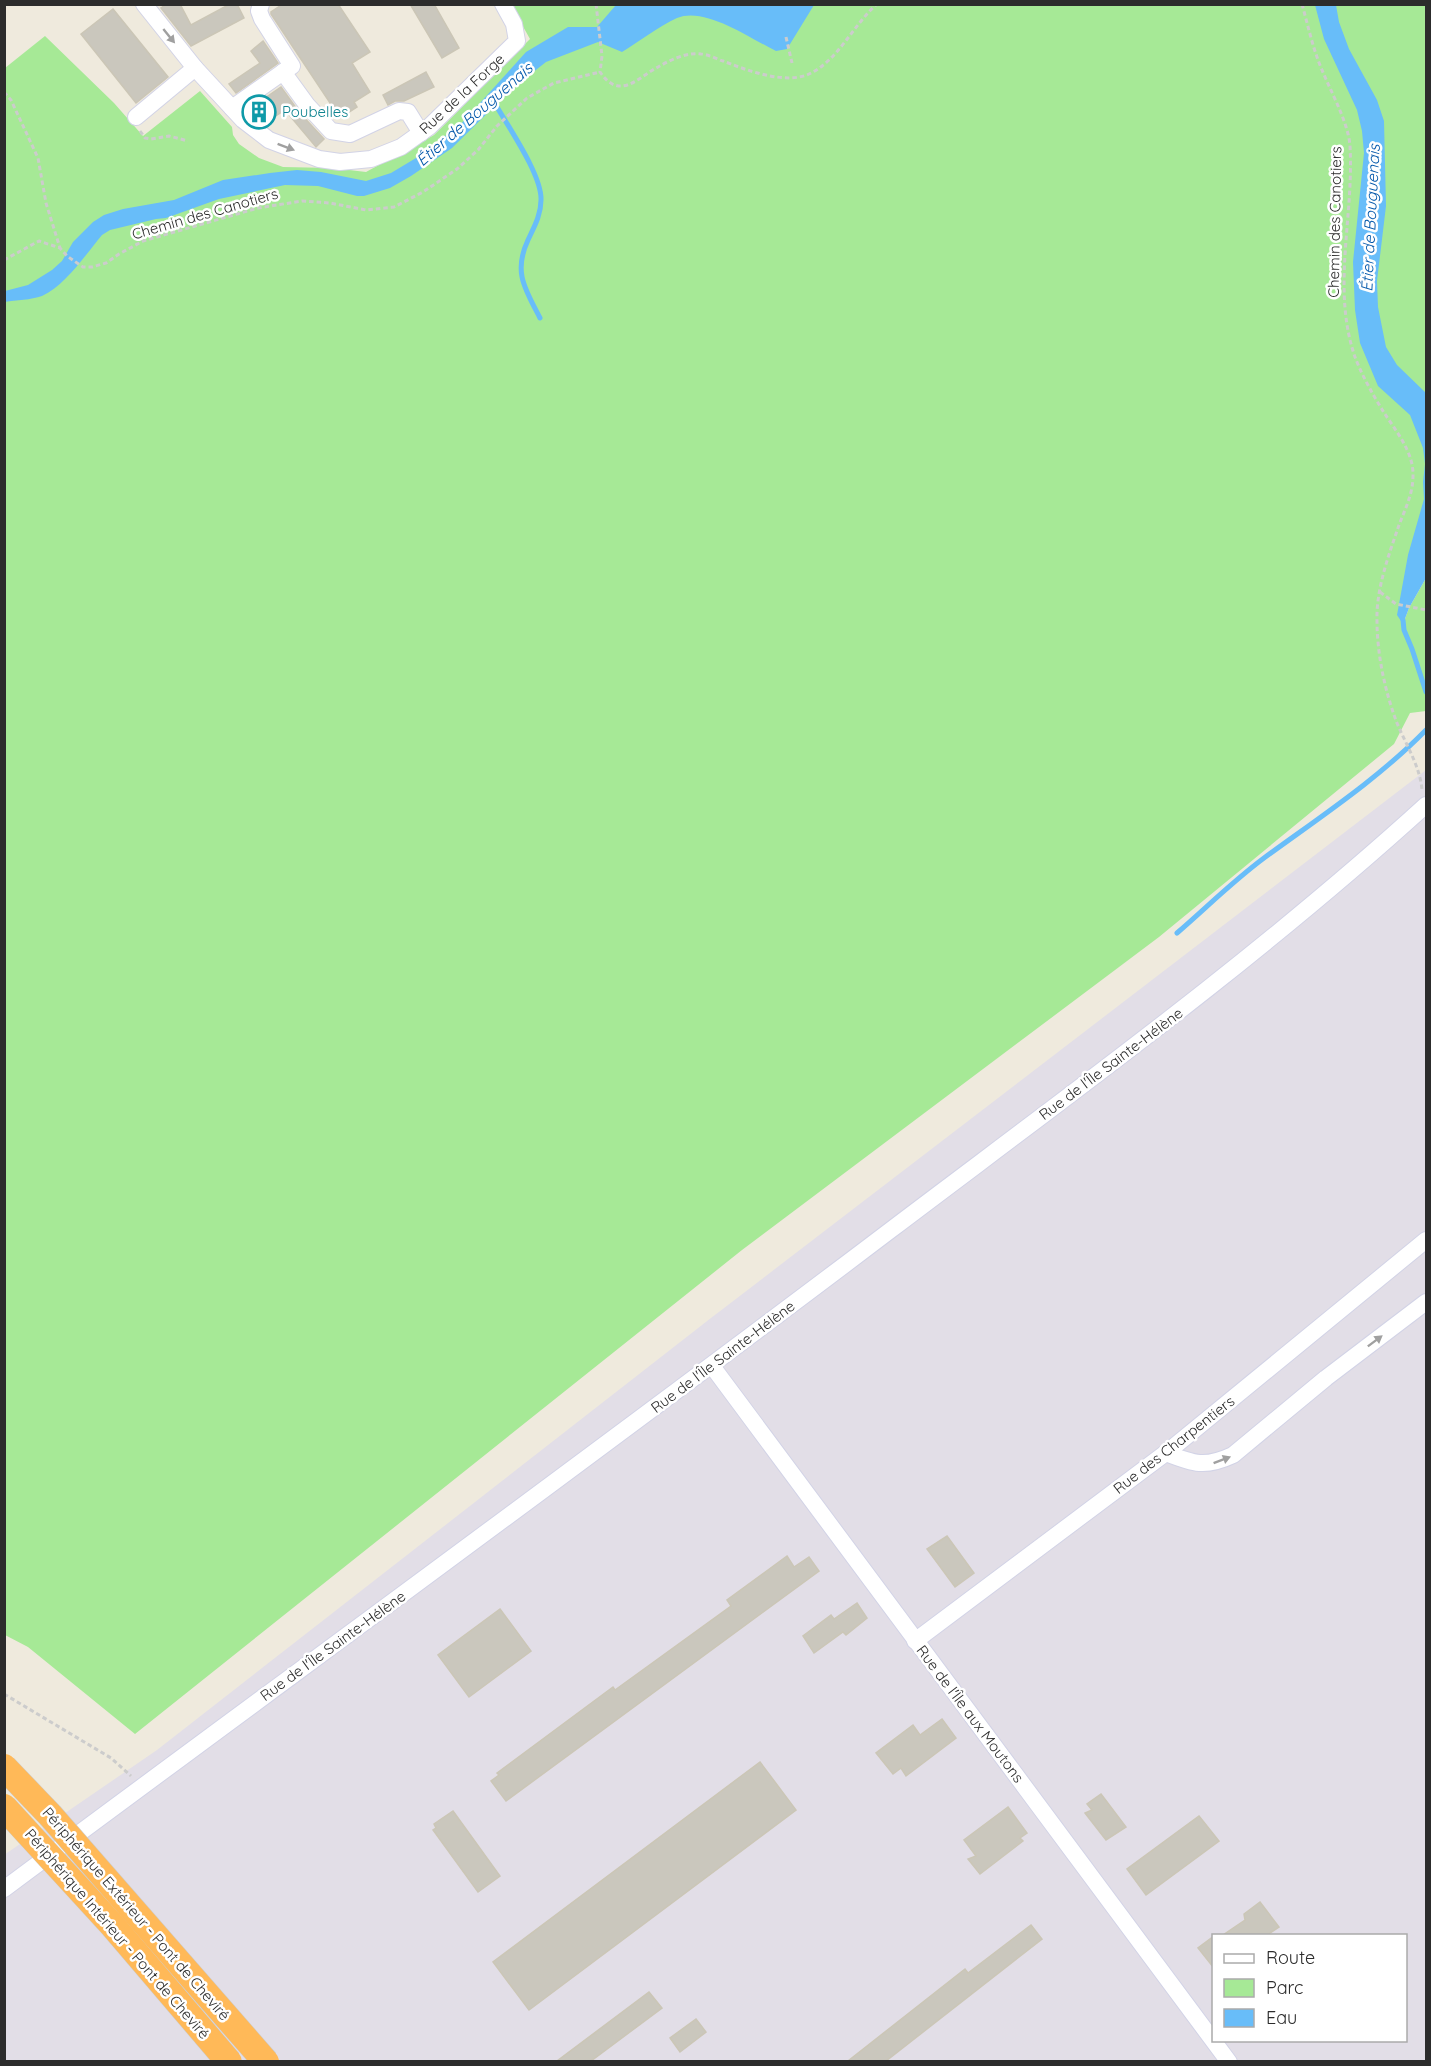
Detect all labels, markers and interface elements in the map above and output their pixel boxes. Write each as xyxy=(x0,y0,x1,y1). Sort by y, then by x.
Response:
one-way arrow xyxy=(163,29,175,44)
street label: Rue de la Forge xyxy=(415,49,508,138)
water label: Étier de Bouguenais xyxy=(412,57,537,170)
building icon: Poubelles xyxy=(241,94,277,130)
place label: Poubelles xyxy=(282,102,348,121)
one-way arrow xyxy=(277,142,295,152)
water label: Étier de Bouguenais xyxy=(1356,142,1384,292)
street label: Chemin des Canotiers xyxy=(1324,146,1345,298)
street label: Chemin des Canotiers xyxy=(130,184,280,244)
street label: Rue de l'Île Sainte-Hélène xyxy=(1035,1003,1187,1124)
street label: Rue de l'Île Sainte-Hélène xyxy=(647,1296,799,1417)
one-way arrow xyxy=(1368,1335,1383,1347)
street label: Rue des Charpentiers xyxy=(1109,1391,1238,1498)
one-way arrow xyxy=(1213,1454,1231,1464)
street label: Rue de l'Île Sainte-Hélène xyxy=(256,1586,409,1705)
street label: Rue de l'Île aux Moutons xyxy=(912,1641,1028,1786)
street label: Périphérique Extérieur - Pont de Cheviré xyxy=(39,1803,234,2024)
street label: Périphérique Intérieur - Pont de Cheviré xyxy=(21,1825,214,2043)
legend xyxy=(1212,1934,1407,2042)
text: Route xyxy=(1266,1946,1315,1969)
text: Parc xyxy=(1266,1976,1303,1999)
text: Eau xyxy=(1266,2006,1297,2029)

